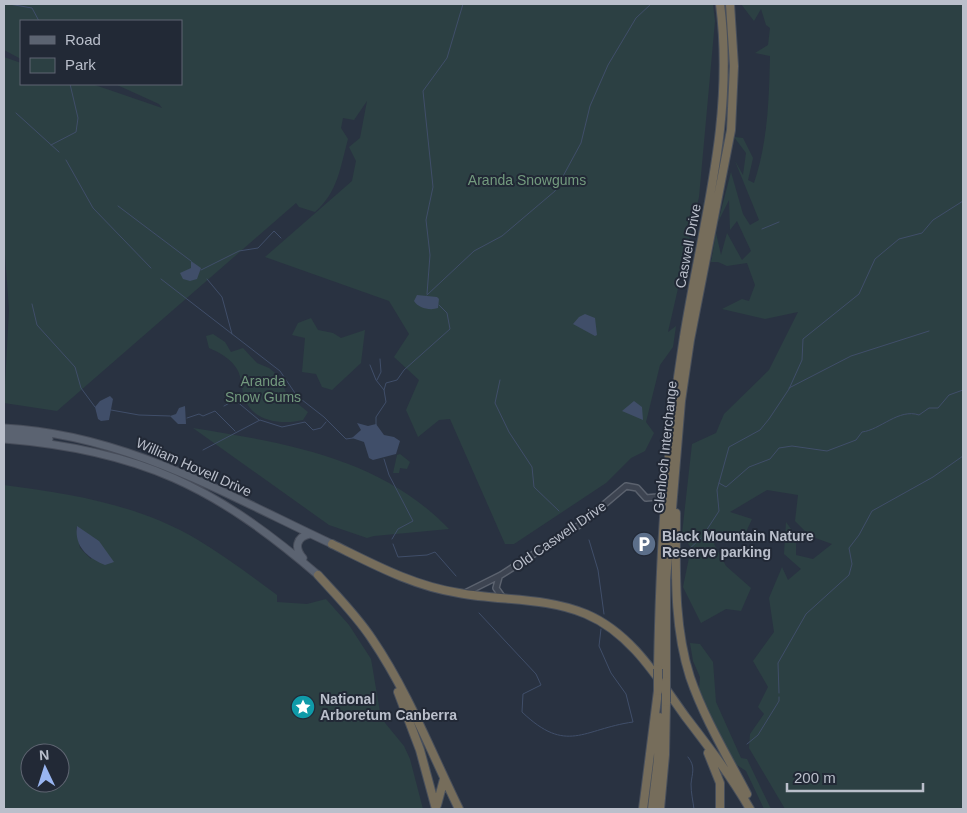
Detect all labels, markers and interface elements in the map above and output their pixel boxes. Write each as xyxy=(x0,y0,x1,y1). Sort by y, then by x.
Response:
legend xyxy=(20,20,182,85)
text: Road xyxy=(65,31,101,48)
text: Park xyxy=(65,56,96,73)
park label: Aranda Snowgums xyxy=(468,172,586,188)
street label: Caswell Drive xyxy=(672,202,704,290)
park label: Aranda Snow Gums xyxy=(225,373,301,405)
street label: Glenloch Interchange xyxy=(650,380,680,514)
street label: William Hovell Drive xyxy=(134,434,254,500)
street label: Old Caswell Drive xyxy=(509,497,609,574)
place label: Black Mountain Nature Reserve parking xyxy=(662,528,814,560)
parking icon: Black Mountain Nature Reserve parking xyxy=(631,531,657,557)
place label: National Arboretum Canberra xyxy=(320,691,457,723)
place icon: National Arboretum Canberra xyxy=(290,694,316,720)
north arrow xyxy=(20,743,70,793)
text: N xyxy=(38,747,50,763)
scale bar xyxy=(787,760,923,792)
text: 200 m xyxy=(794,769,836,786)

